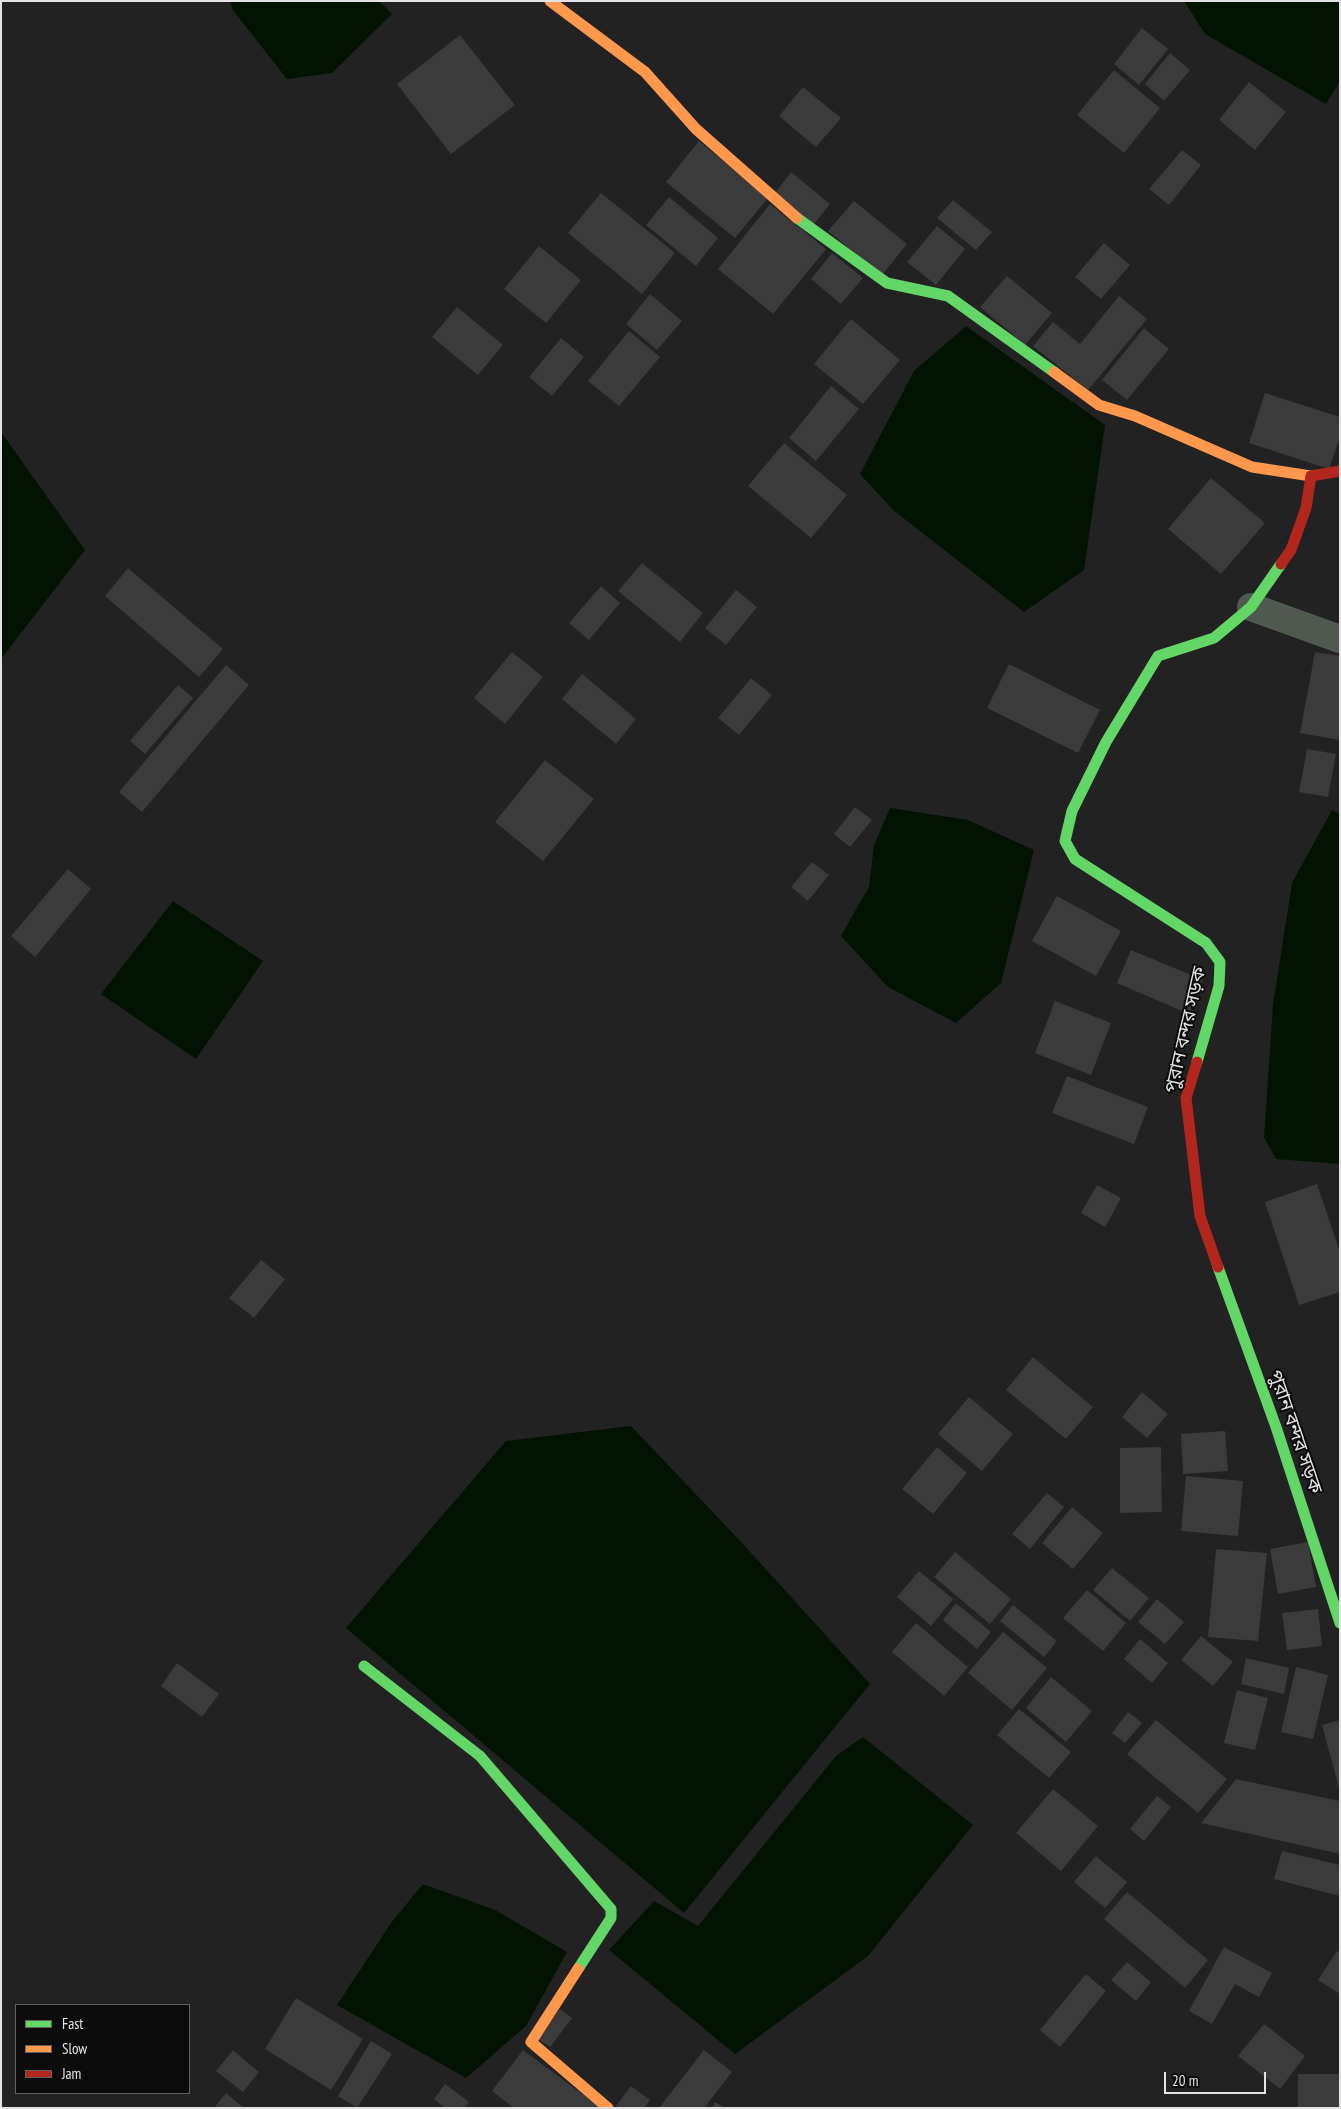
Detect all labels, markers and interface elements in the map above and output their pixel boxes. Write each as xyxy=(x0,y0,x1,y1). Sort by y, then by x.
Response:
street label: পুরান বন্দর সড়ক xyxy=(1160,965,1212,1095)
street label: পুরান বন্দর সড়ক xyxy=(1263,1367,1327,1497)
legend xyxy=(15,2004,190,2094)
text: Fast xyxy=(62,2014,83,2033)
text: Slow xyxy=(62,2039,87,2058)
scale bar xyxy=(1166,2062,1268,2094)
text: Jam xyxy=(62,2064,81,2083)
text: 20 m xyxy=(1172,2071,1198,2090)

